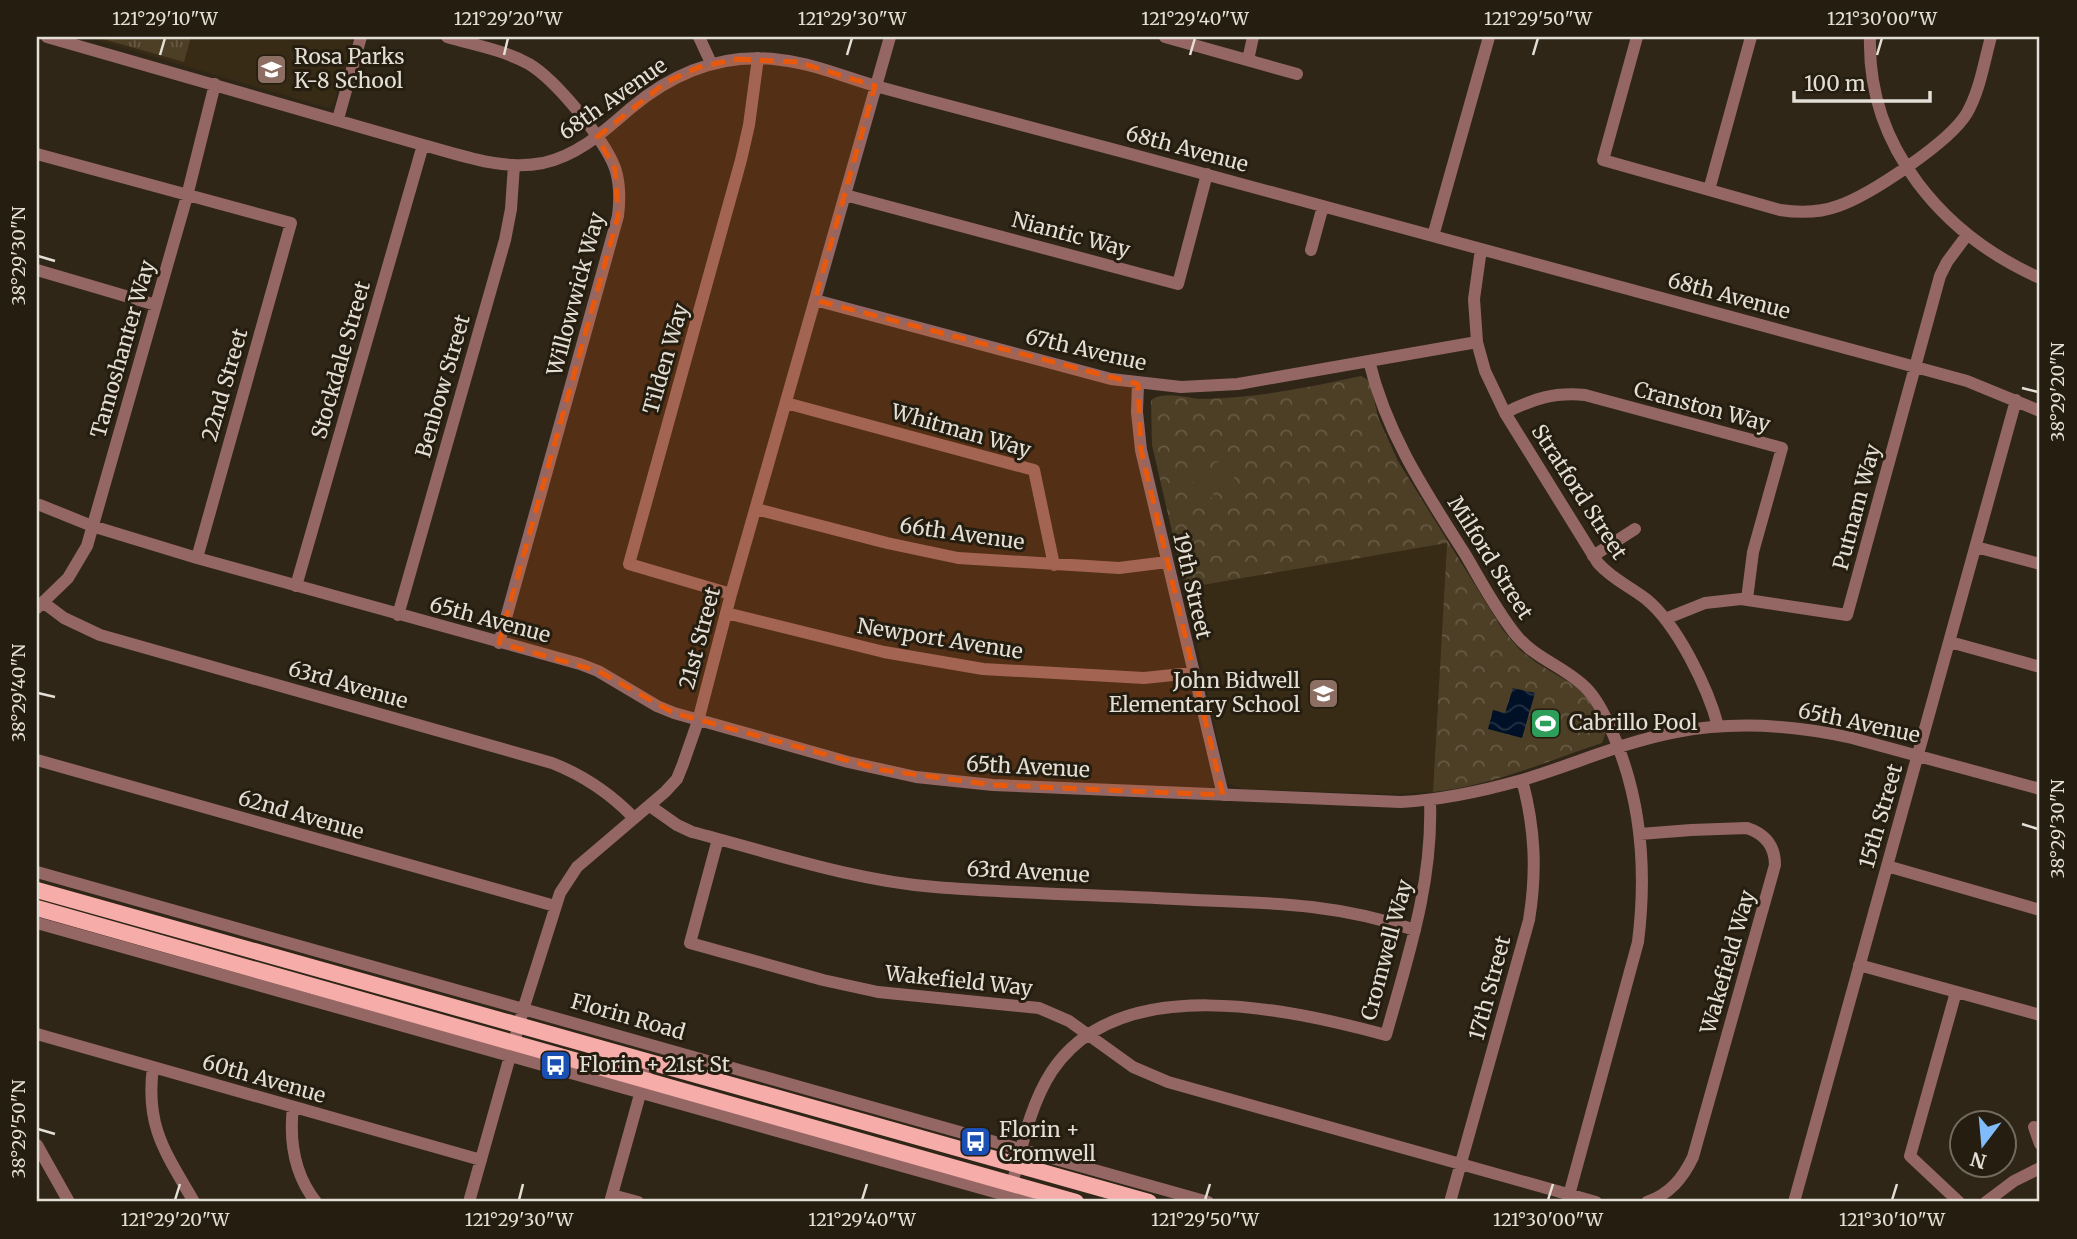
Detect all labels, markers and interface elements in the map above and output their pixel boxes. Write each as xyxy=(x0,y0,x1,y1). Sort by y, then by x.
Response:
text: 121°29'10"W xyxy=(112,7,219,30)
text: 121°29'20"W xyxy=(454,7,563,30)
text: 121°29'30"W xyxy=(798,7,907,30)
text: 121°29'40"W xyxy=(1141,7,1250,30)
text: 121°29'50"W xyxy=(1484,7,1593,30)
text: 121°30'00"W xyxy=(1827,7,1938,30)
place label: Rosa Parks K-8 School xyxy=(294,43,405,94)
street label: 68th Avenue xyxy=(553,51,672,146)
school or university icon: Rosa Parks K-8 School xyxy=(254,52,288,86)
scale bar xyxy=(1794,60,1930,104)
text: 100 m xyxy=(1804,70,1866,97)
street label: 68th Avenue xyxy=(1123,119,1251,178)
text: 38°29'30"N xyxy=(7,206,30,306)
street label: Niantic Way xyxy=(1009,206,1134,263)
street label: Willowwick Way xyxy=(540,208,610,379)
street label: Tamoshanter Way xyxy=(84,256,161,441)
street label: 68th Avenue xyxy=(1665,266,1793,325)
street label: Stockdale Street xyxy=(305,278,376,442)
street label: Tilden Way xyxy=(637,300,694,417)
street label: Benbow Street xyxy=(409,311,476,460)
street label: 67th Avenue xyxy=(1023,322,1149,377)
street label: 22nd Street xyxy=(196,325,254,444)
text: 38°29'20"N xyxy=(2046,342,2069,442)
street label: Cranston Way xyxy=(1631,375,1774,438)
street label: Whitman Way xyxy=(887,397,1035,464)
street label: Stratford Street xyxy=(1526,419,1633,564)
street label: Putnam Way xyxy=(1827,440,1886,573)
street label: Milford Street xyxy=(1442,491,1539,624)
street label: 66th Avenue xyxy=(898,511,1026,556)
street label: 19th Street xyxy=(1167,530,1218,642)
street label: 21st Street xyxy=(673,584,726,692)
street label: 65th Avenue xyxy=(427,590,554,649)
street label: Newport Avenue xyxy=(855,612,1025,665)
text: 38°29'40"N xyxy=(7,644,30,742)
street label: 63rd Avenue xyxy=(285,655,411,714)
place label: John Bidwell Elementary School xyxy=(1109,667,1301,718)
school or university icon: John Bidwell Elementary School xyxy=(1306,676,1340,710)
street label: 65th Avenue xyxy=(1796,696,1923,749)
sports icon: Cabrillo Pool xyxy=(1529,706,1563,740)
place label: Cabrillo Pool xyxy=(1569,709,1698,736)
street label: 65th Avenue xyxy=(965,750,1091,783)
street label: 15th Street xyxy=(1853,761,1908,871)
text: 38°29'30"N xyxy=(2046,779,2069,879)
street label: 62nd Avenue xyxy=(235,784,367,845)
street label: 63rd Avenue xyxy=(966,855,1090,888)
street label: Cromwell Way xyxy=(1355,876,1418,1023)
street label: Wakefield Way xyxy=(1694,886,1761,1038)
street label: 17th Street xyxy=(1463,933,1516,1043)
street label: Wakefield Way xyxy=(883,959,1035,1002)
street label: Florin Road xyxy=(568,987,689,1046)
street label: 60th Avenue xyxy=(199,1048,329,1109)
bus stop icon: Florin + 21st St xyxy=(539,1048,573,1082)
place label: Florin + 21st St xyxy=(579,1051,730,1078)
text: 38°29'50"N xyxy=(7,1079,30,1178)
north arrow xyxy=(1948,1110,2018,1180)
place label: Florin + Cromwell xyxy=(999,1116,1096,1167)
bus stop icon: Florin + Cromwell xyxy=(959,1125,993,1159)
text: N xyxy=(1968,1147,1989,1174)
text: 121°29'20"W xyxy=(121,1208,230,1231)
text: 121°29'30"W xyxy=(465,1208,574,1231)
text: 121°29'40"W xyxy=(808,1208,917,1231)
text: 121°29'50"W xyxy=(1151,1208,1260,1231)
text: 121°30'00"W xyxy=(1493,1208,1604,1231)
text: 121°30'10"W xyxy=(1839,1208,1946,1231)

